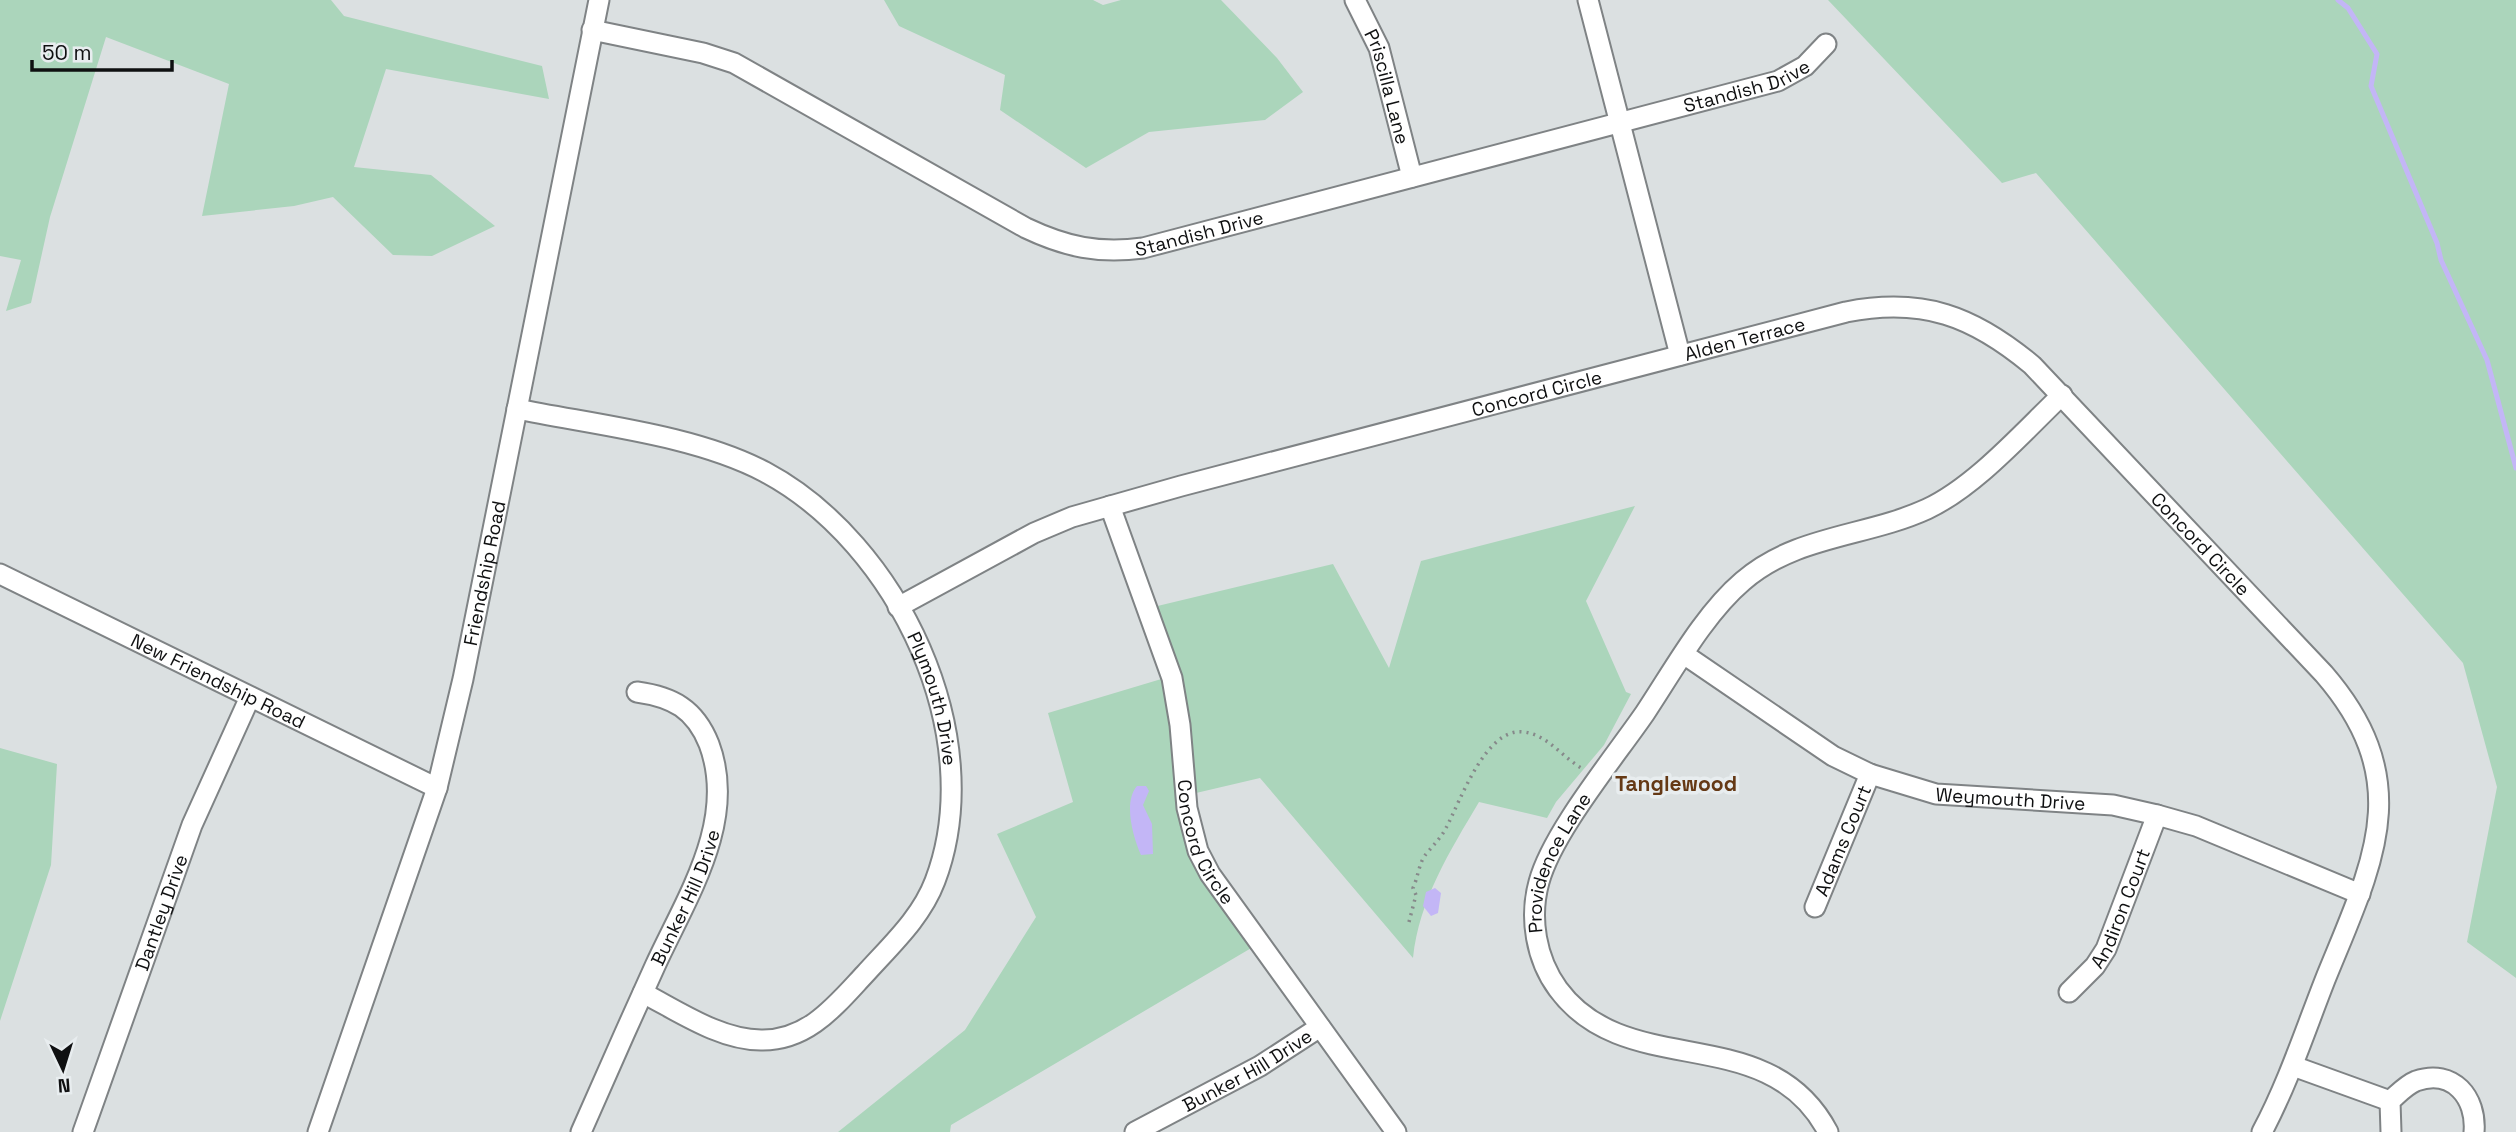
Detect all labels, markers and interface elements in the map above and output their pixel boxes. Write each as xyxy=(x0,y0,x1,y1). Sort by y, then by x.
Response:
street label: Priscilla Lane xyxy=(1359,25,1416,147)
scale bar xyxy=(32,28,172,72)
text: 50 m xyxy=(42,39,92,66)
street label: Standish Drive xyxy=(1681,53,1814,118)
street label: Standish Drive xyxy=(1134,204,1266,261)
street label: Alden Terrace xyxy=(1681,311,1808,366)
street label: Concord Circle xyxy=(1469,364,1604,422)
street label: Concord Circle xyxy=(2146,487,2256,601)
street label: Friendship Road xyxy=(457,498,511,648)
street label: Plymouth Drive xyxy=(902,627,963,766)
street label: New Friendship Road xyxy=(127,628,310,734)
district label: Tanglewood xyxy=(1615,770,1737,797)
street label: Concord Circle xyxy=(1172,778,1240,909)
street label: Adams Court xyxy=(1808,781,1877,900)
street label: Weymouth Drive xyxy=(1935,782,2086,816)
street label: Providence Lane xyxy=(1522,788,1597,934)
street label: Bunker Hill Drive xyxy=(645,827,725,969)
street label: Andiron Court xyxy=(2084,845,2156,973)
street label: Dantley Drive xyxy=(129,851,193,974)
street label: Bunker Hill Drive xyxy=(1178,1023,1317,1117)
north arrow xyxy=(28,1034,98,1104)
text: N xyxy=(57,1073,71,1098)

